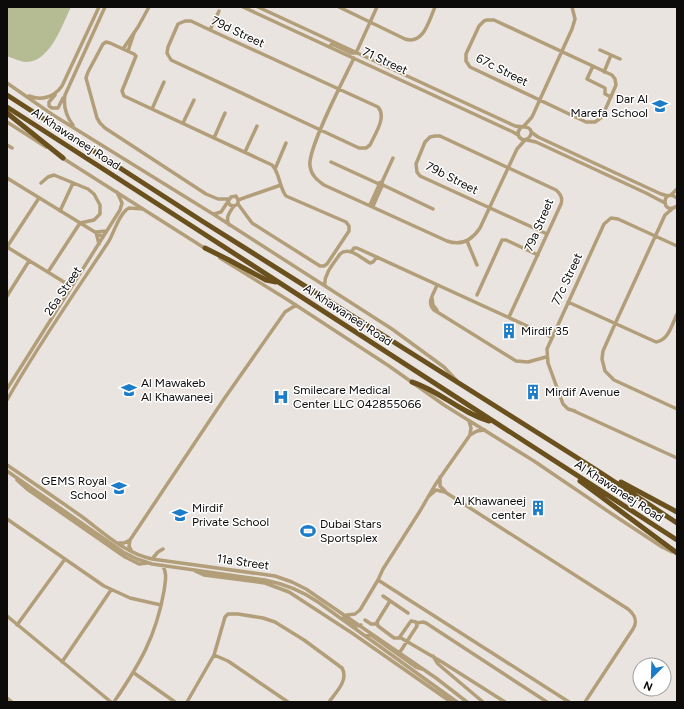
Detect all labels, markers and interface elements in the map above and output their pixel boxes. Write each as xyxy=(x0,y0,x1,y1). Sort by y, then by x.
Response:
street label: 79d Street xyxy=(209,14,267,51)
street label: 71 Street xyxy=(360,45,410,78)
street label: 67c Street xyxy=(474,51,531,89)
place label: Dar Al Marefa School xyxy=(571,92,648,120)
school or university icon: Dar Al Marefa School xyxy=(651,97,669,115)
street label: Al Khawaneej Road xyxy=(29,105,123,173)
street label: 79b Street xyxy=(423,159,481,197)
street label: 79a Street xyxy=(522,196,557,253)
street label: 77c Street xyxy=(549,250,585,307)
street label: 26a Street xyxy=(41,263,85,318)
street label: Al Khawaneej Road xyxy=(301,281,395,349)
building icon: Mirdif 35 xyxy=(500,322,518,340)
place label: Mirdif 35 xyxy=(521,324,569,338)
place label: Al Mawakeb Al Khawaneej xyxy=(141,376,213,404)
school or university icon: Al Mawakeb Al Khawaneej xyxy=(120,381,138,399)
place label: Smilecare Medical Center LLC 042855066 xyxy=(293,383,422,411)
building icon: Mirdif Avenue xyxy=(524,383,542,401)
place label: Mirdif Avenue xyxy=(545,385,620,399)
hospital icon: Smilecare Medical Center LLC 042855066 xyxy=(272,388,290,406)
street label: Al Khawaneej Road xyxy=(572,457,666,525)
place label: GEMS Royal School xyxy=(41,474,107,502)
school or university icon: GEMS Royal School xyxy=(110,479,128,497)
place label: Al Khawaneej center xyxy=(454,494,526,522)
building icon: Al Khawaneej center xyxy=(529,499,547,517)
place label: Mirdif Private School xyxy=(192,501,269,529)
school or university icon: Mirdif Private School xyxy=(171,506,189,524)
place label: Dubai Stars Sportsplex xyxy=(320,517,382,545)
sports icon: Dubai Stars Sportsplex xyxy=(299,522,317,540)
street label: 11a Street xyxy=(216,551,270,573)
north arrow xyxy=(632,657,672,697)
text: N xyxy=(642,678,655,693)

